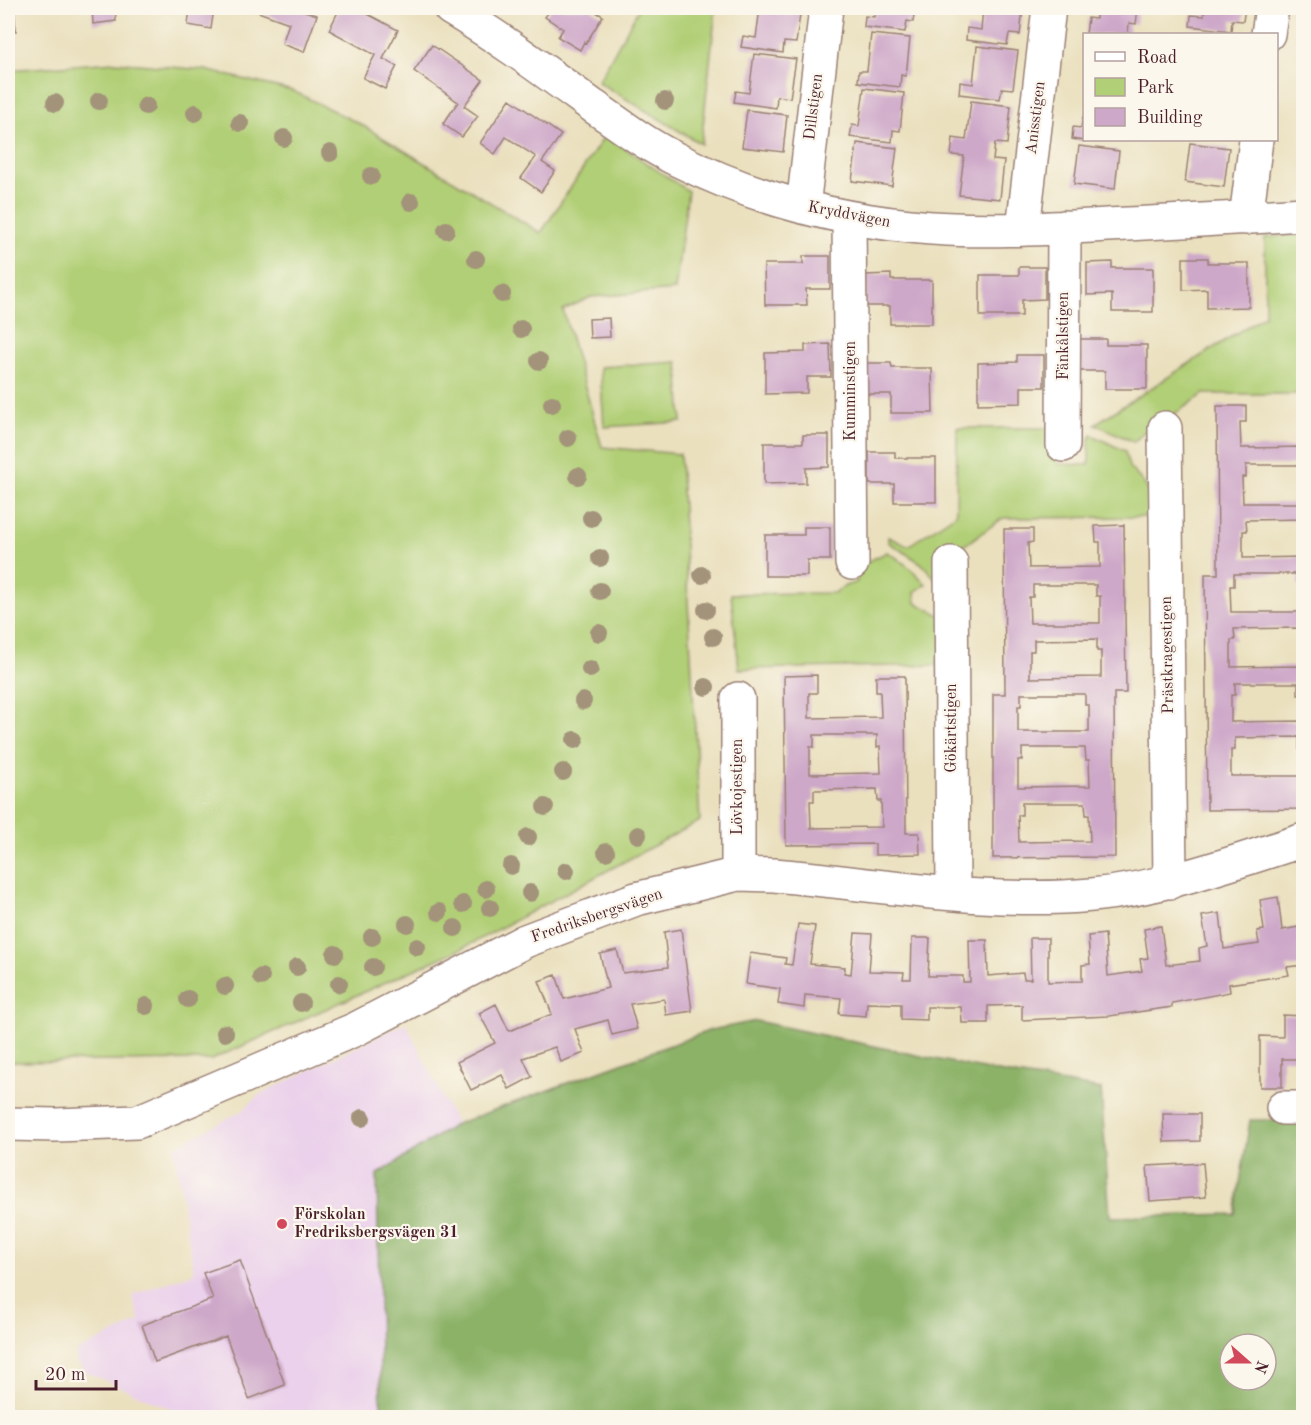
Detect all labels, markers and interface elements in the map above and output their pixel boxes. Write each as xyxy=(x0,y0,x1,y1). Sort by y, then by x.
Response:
legend xyxy=(1083,33,1278,141)
text: Road xyxy=(1137,49,1177,67)
street label: Dillstigen xyxy=(802,72,826,141)
text: Park xyxy=(1137,79,1174,97)
street label: Anisstigen xyxy=(1024,80,1048,156)
text: Building xyxy=(1137,109,1203,127)
street label: Kryddvägen xyxy=(806,199,892,231)
street label: Fänkålstigen xyxy=(1056,291,1072,380)
street label: Kumminstigen xyxy=(843,340,859,441)
street label: Prästkragestigen xyxy=(1159,595,1177,714)
street label: Gökärtstigen xyxy=(944,683,960,773)
street label: Lövkojestigen xyxy=(730,738,746,835)
street label: Fredriksbergsvägen xyxy=(529,886,665,946)
place label: Förskolan Fredriksbergsvägen 31 xyxy=(294,1207,458,1241)
marker: Förskolan Fredriksbergsvägen 31 xyxy=(275,1217,289,1231)
north arrow xyxy=(1218,1332,1278,1392)
scale bar xyxy=(36,1353,116,1391)
text: N xyxy=(1250,1358,1270,1376)
text: 20 m xyxy=(45,1366,85,1384)

